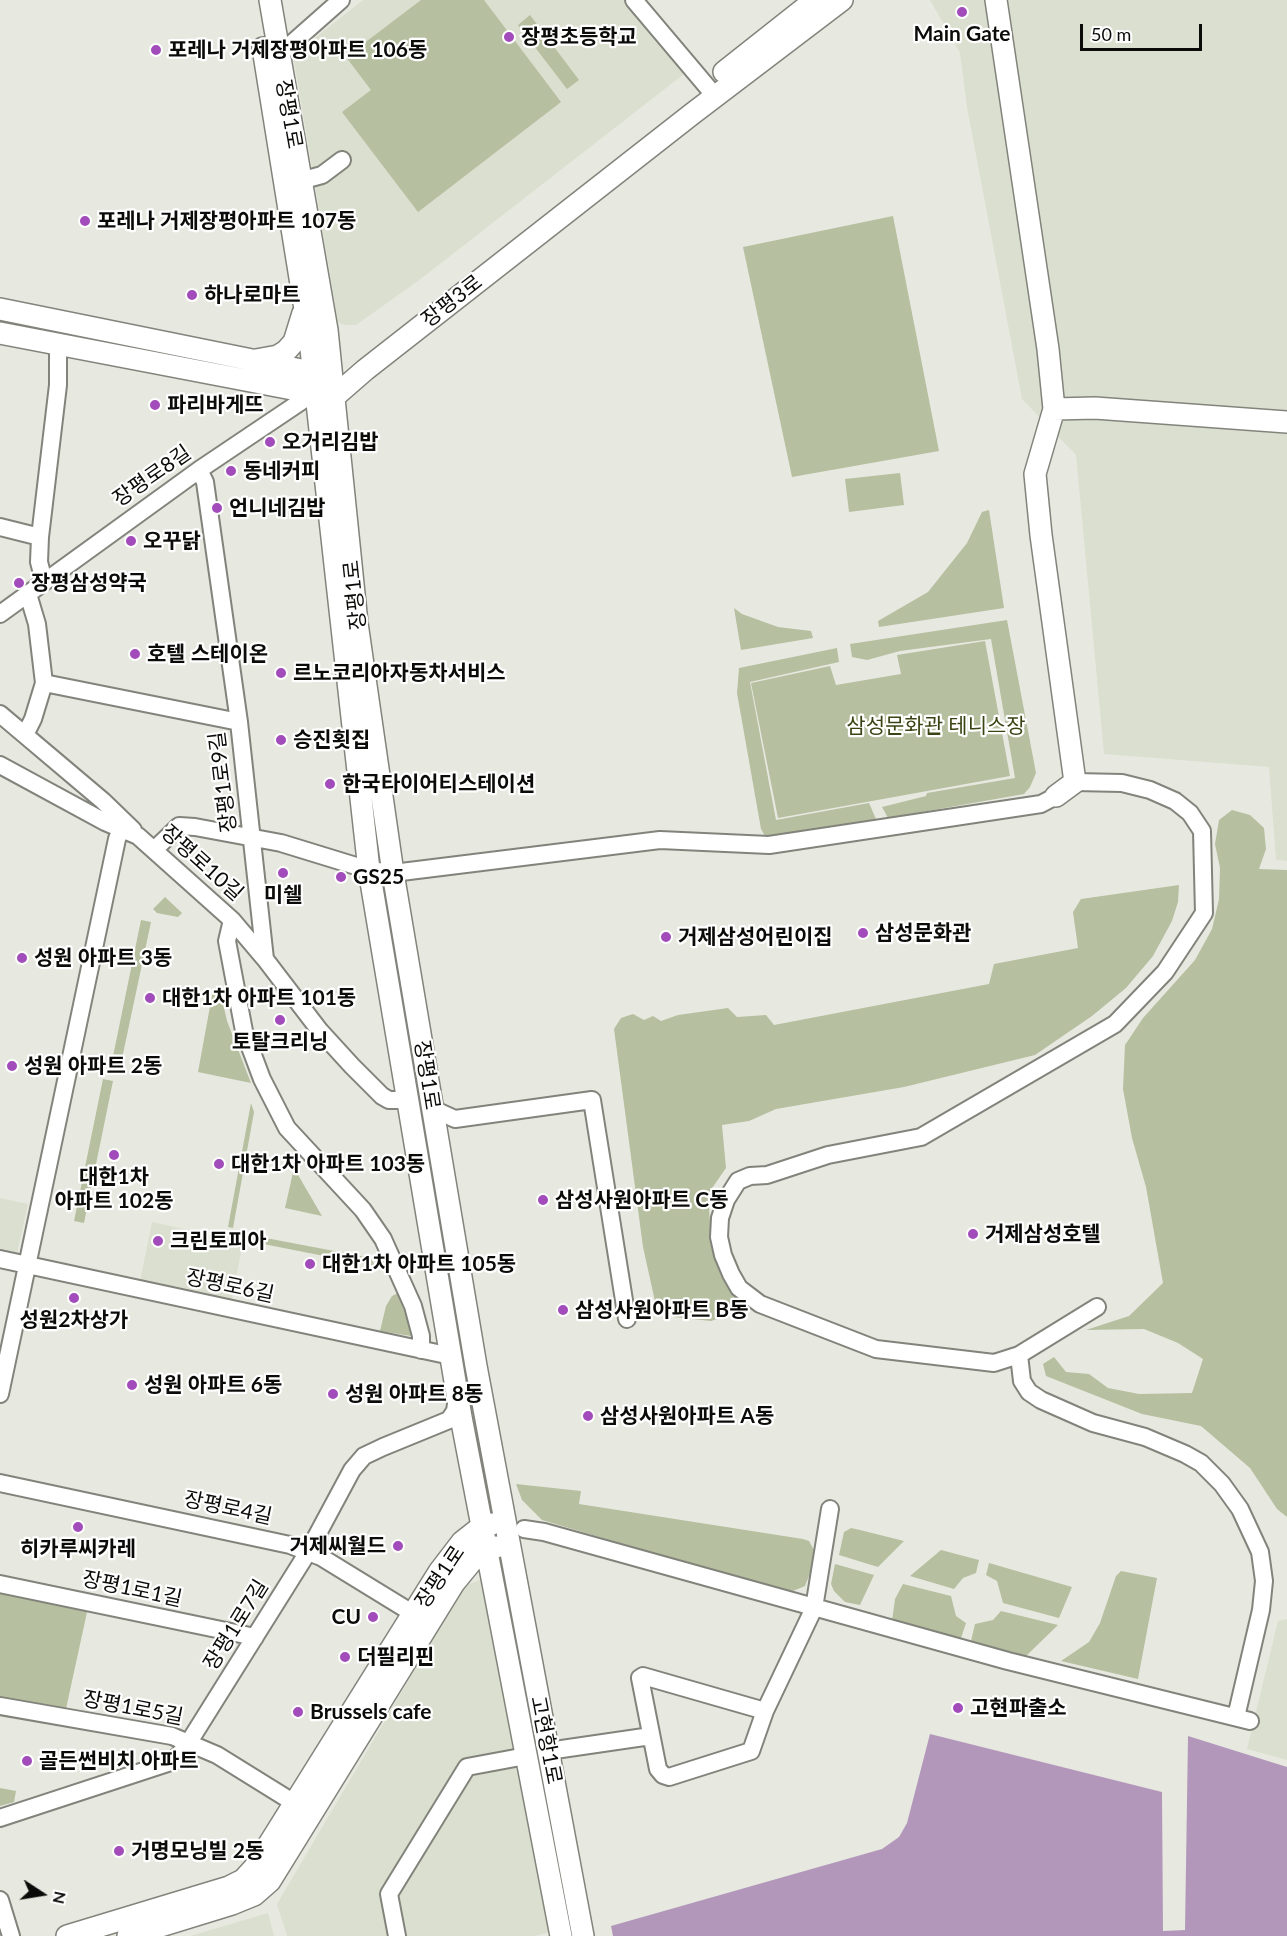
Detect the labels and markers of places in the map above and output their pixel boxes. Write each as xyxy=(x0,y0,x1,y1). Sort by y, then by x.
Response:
marker: Main Gate xyxy=(955,5,969,19)
place label: Main Gate xyxy=(913,21,1011,47)
place label: 장평초등학교 xyxy=(521,24,637,50)
marker: 장평초등학교 xyxy=(502,30,516,44)
place label: 포레나 거제장평아파트 106동 xyxy=(168,37,427,63)
marker: 포레나 거제장평아파트 106동 xyxy=(149,43,163,57)
place label: 포레나 거제장평아파트 107동 xyxy=(97,208,356,234)
marker: 포레나 거제장평아파트 107동 xyxy=(78,214,92,228)
place label: 하나로마트 xyxy=(204,282,301,308)
marker: 하나로마트 xyxy=(185,288,199,302)
place label: 파리바게뜨 xyxy=(167,392,264,418)
marker: 파리바게뜨 xyxy=(148,398,162,412)
place label: 오거리김밥 xyxy=(282,429,379,455)
marker: 오거리김밥 xyxy=(263,435,277,449)
place label: 동네커피 xyxy=(243,458,320,484)
marker: 동네커피 xyxy=(224,464,238,478)
place label: 언니네김밥 xyxy=(229,495,326,521)
marker: 언니네김밥 xyxy=(210,501,224,515)
place label: 오꾸닭 xyxy=(143,528,201,554)
marker: 오꾸닭 xyxy=(124,534,138,548)
place label: 장평삼성약국 xyxy=(31,570,147,596)
marker: 장평삼성약국 xyxy=(12,576,26,590)
place label: 호텔 스테이온 xyxy=(147,641,268,667)
marker: 호텔 스테이온 xyxy=(128,647,142,661)
place label: 르노코리아자동차서비스 xyxy=(293,660,506,686)
marker: 르노코리아자동차서비스 xyxy=(274,666,288,680)
place label: 승진횟집 xyxy=(293,727,370,753)
marker: 승진횟집 xyxy=(274,733,288,747)
place label: 한국타이어티스테이션 xyxy=(342,771,535,797)
marker: 한국타이어티스테이션 xyxy=(323,777,337,791)
place label: GS25 xyxy=(353,864,404,890)
marker: 미쉘 xyxy=(276,866,290,880)
marker: GS25 xyxy=(334,870,348,884)
place label: 미쉘 xyxy=(264,882,302,908)
place label: 삼성문화관 xyxy=(875,920,972,946)
place label: 거제삼성어린이집 xyxy=(678,924,833,950)
marker: 삼성문화관 xyxy=(856,926,870,940)
marker: 거제삼성어린이집 xyxy=(659,930,673,944)
place label: 성원 아파트 3동 xyxy=(34,945,172,971)
marker: 성원 아파트 3동 xyxy=(15,951,29,965)
place label: 대한1차 아파트 101동 xyxy=(162,985,356,1011)
marker: 대한1차 아파트 101동 xyxy=(143,991,157,1005)
marker: 토탈크리닝 xyxy=(273,1013,287,1027)
place label: 토탈크리닝 xyxy=(232,1029,328,1055)
place label: 성원 아파트 2동 xyxy=(24,1053,162,1079)
marker: 성원 아파트 2동 xyxy=(5,1059,19,1073)
marker: 대한1차 아파트 102동 xyxy=(107,1148,121,1162)
place label: 대한1차 아파트 103동 xyxy=(231,1151,425,1177)
marker: 대한1차 아파트 103동 xyxy=(212,1157,226,1171)
place label: 대한1차 아파트 102동 xyxy=(55,1164,173,1214)
place label: 삼성사원아파트 C동 xyxy=(555,1187,729,1213)
marker: 삼성사원아파트 C동 xyxy=(536,1193,550,1207)
place label: 거제삼성호텔 xyxy=(985,1221,1101,1247)
marker: 거제삼성호텔 xyxy=(966,1227,980,1241)
place label: 크린토피아 xyxy=(170,1228,267,1254)
marker: 크린토피아 xyxy=(151,1234,165,1248)
place label: 대한1차 아파트 105동 xyxy=(322,1251,516,1277)
marker: 대한1차 아파트 105동 xyxy=(303,1257,317,1271)
marker: 성원2차상가 xyxy=(67,1291,81,1305)
place label: 삼성사원아파트 B동 xyxy=(575,1297,748,1323)
marker: 삼성사원아파트 B동 xyxy=(556,1303,570,1317)
place label: 성원2차상가 xyxy=(20,1307,128,1333)
place label: 성원 아파트 6동 xyxy=(144,1372,282,1398)
marker: 성원 아파트 6동 xyxy=(125,1378,139,1392)
place label: 성원 아파트 8동 xyxy=(345,1381,483,1407)
marker: 성원 아파트 8동 xyxy=(326,1387,340,1401)
place label: 삼성사원아파트 A동 xyxy=(600,1403,774,1429)
marker: 삼성사원아파트 A동 xyxy=(581,1409,595,1423)
marker: 히카루씨카레 xyxy=(71,1520,85,1534)
place label: 거제씨월드 xyxy=(289,1533,386,1559)
place label: 히카루씨카레 xyxy=(20,1536,136,1562)
marker: 거제씨월드 xyxy=(391,1539,405,1553)
place label: CU xyxy=(332,1604,361,1630)
marker: CU xyxy=(366,1610,380,1624)
place label: 더필리핀 xyxy=(357,1644,434,1670)
marker: 더필리핀 xyxy=(338,1650,352,1664)
place label: 고현파출소 xyxy=(970,1695,1067,1721)
place label: Brussels cafe xyxy=(310,1699,432,1725)
marker: 고현파출소 xyxy=(951,1701,965,1715)
marker: Brussels cafe xyxy=(291,1705,305,1719)
place label: 골든썬비치 아파트 xyxy=(39,1748,199,1774)
marker: 골든썬비치 아파트 xyxy=(20,1754,34,1768)
place label: 거명모닝빌 2동 xyxy=(131,1838,264,1864)
marker: 거명모닝빌 2동 xyxy=(112,1844,126,1858)

